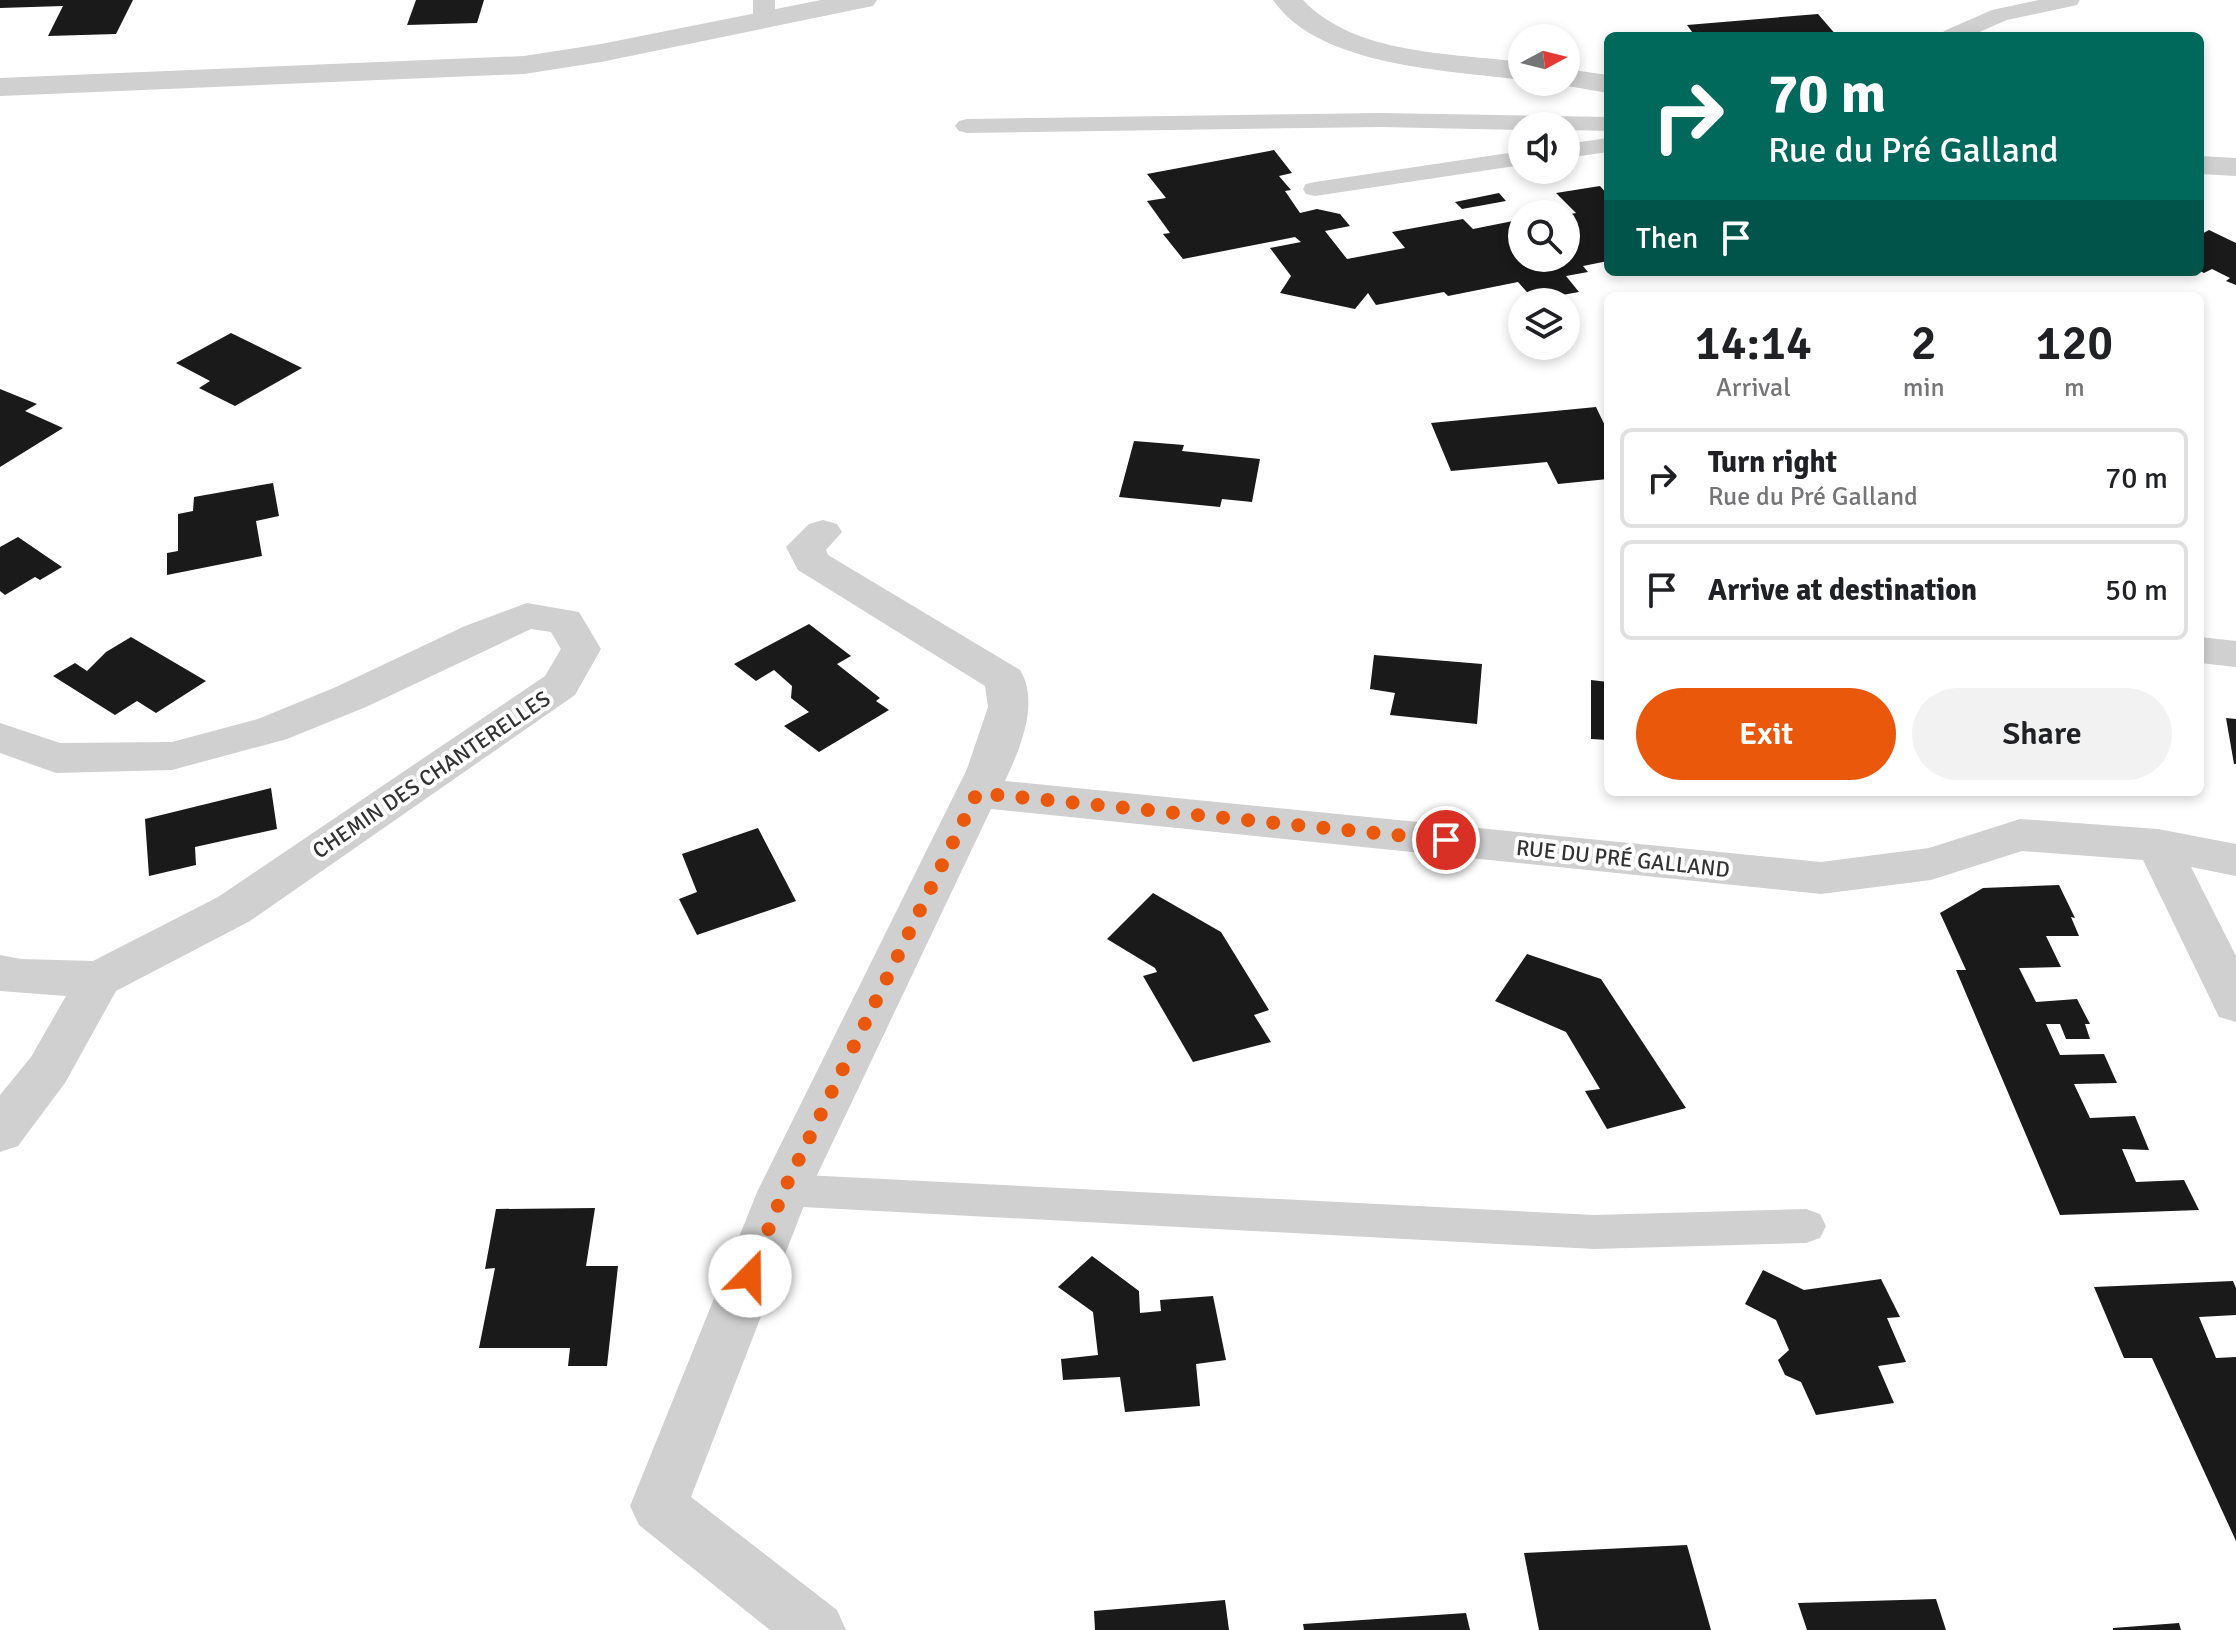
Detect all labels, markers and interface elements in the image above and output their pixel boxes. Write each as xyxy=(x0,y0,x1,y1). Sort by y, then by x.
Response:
north arrow xyxy=(1508,24,1580,96)
map controls xyxy=(1508,24,1580,360)
text: 70 m xyxy=(1768,59,1886,128)
icon: right xyxy=(1636,64,1740,168)
button: sound xyxy=(1508,112,1580,184)
text: Rue du Pré Galland xyxy=(1768,128,2059,173)
button: search xyxy=(1508,200,1580,272)
icon: arrive xyxy=(1714,216,1758,260)
text: Then xyxy=(1636,220,1698,257)
button: layers xyxy=(1508,288,1580,360)
text: 14:14 xyxy=(1695,314,1812,373)
text: 2 xyxy=(1911,314,1937,373)
text: 120 xyxy=(2035,314,2113,373)
text: Arrival xyxy=(1716,372,1791,404)
text: min xyxy=(1903,372,1945,404)
text: m xyxy=(2064,372,2085,404)
text: Turn right xyxy=(1708,444,1837,481)
icon: right xyxy=(1640,456,1684,500)
text: 70 m xyxy=(2105,460,2168,497)
text: Rue du Pré Galland xyxy=(1708,481,1918,513)
icon: arrive xyxy=(1640,568,1684,612)
text: Arrive at destination xyxy=(1708,572,1977,609)
text: 50 m xyxy=(2105,572,2168,609)
street label: CHEMIN DES CHANTERELLES xyxy=(307,685,555,864)
button: Exit xyxy=(1636,688,1896,780)
button: Share xyxy=(1912,688,2172,780)
pin xyxy=(1412,806,1480,874)
icon: arrive xyxy=(1424,818,1468,862)
street label: RUE DU PRÉ GALLAND xyxy=(1515,834,1731,883)
position arrow xyxy=(708,1234,792,1318)

